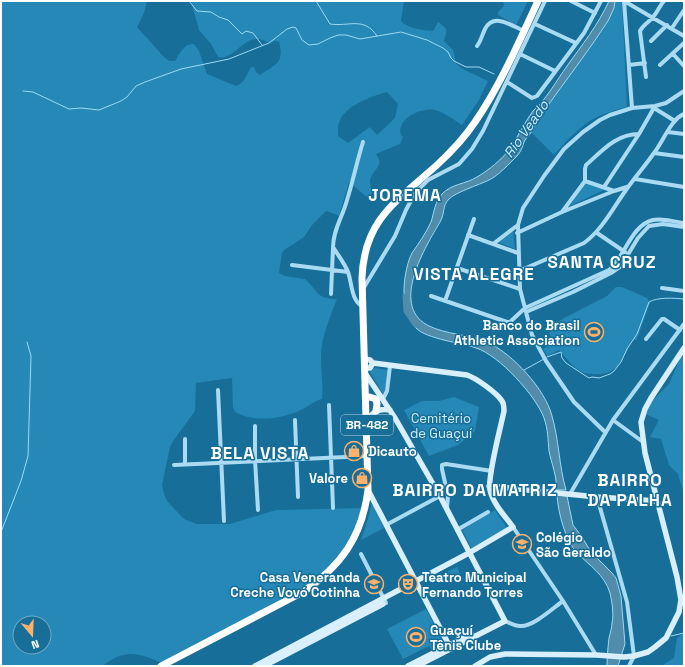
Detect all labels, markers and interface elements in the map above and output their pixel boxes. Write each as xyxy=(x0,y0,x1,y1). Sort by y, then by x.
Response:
water label: Rio Veado xyxy=(500,96,553,161)
district label: JOREMA xyxy=(368,184,442,206)
district label: SANTA CRUZ xyxy=(547,251,657,273)
district label: VISTA ALEGRE xyxy=(413,263,535,285)
place label: Banco do Brasil Athletic Association xyxy=(454,317,580,349)
sports icon: Banco do Brasil Athletic Association xyxy=(583,321,605,343)
park label: Cemitério de Guaçuí xyxy=(410,410,473,442)
road number: BR-482 xyxy=(341,415,393,435)
shop icon: Dicauto xyxy=(343,440,365,462)
district label: BELA VISTA xyxy=(210,442,310,464)
place label: Dicauto xyxy=(368,443,417,460)
shop icon: Valore xyxy=(351,467,373,489)
district label: BAIRRO DA PALHA xyxy=(587,469,673,511)
place label: Valore xyxy=(309,470,348,487)
district label: BAIRRO DA MATRIZ xyxy=(392,479,558,501)
place label: Colégio São Geraldo xyxy=(536,529,611,561)
school or university icon: Colégio São Geraldo xyxy=(511,533,533,555)
place label: Casa Veneranda Creche Vovó Cotinha xyxy=(230,569,360,601)
place label: Teatro Municipal Fernando Torres xyxy=(422,569,526,601)
school or university icon: Casa Veneranda Creche Vovó Cotinha xyxy=(363,573,385,595)
theatre icon: Teatro Municipal Fernando Torres xyxy=(397,573,419,595)
north arrow xyxy=(12,615,52,655)
place label: Guaçuí Tênis Clube xyxy=(430,622,501,654)
sports icon: Guaçuí Tênis Clube xyxy=(405,626,427,648)
text: N xyxy=(29,637,41,652)

